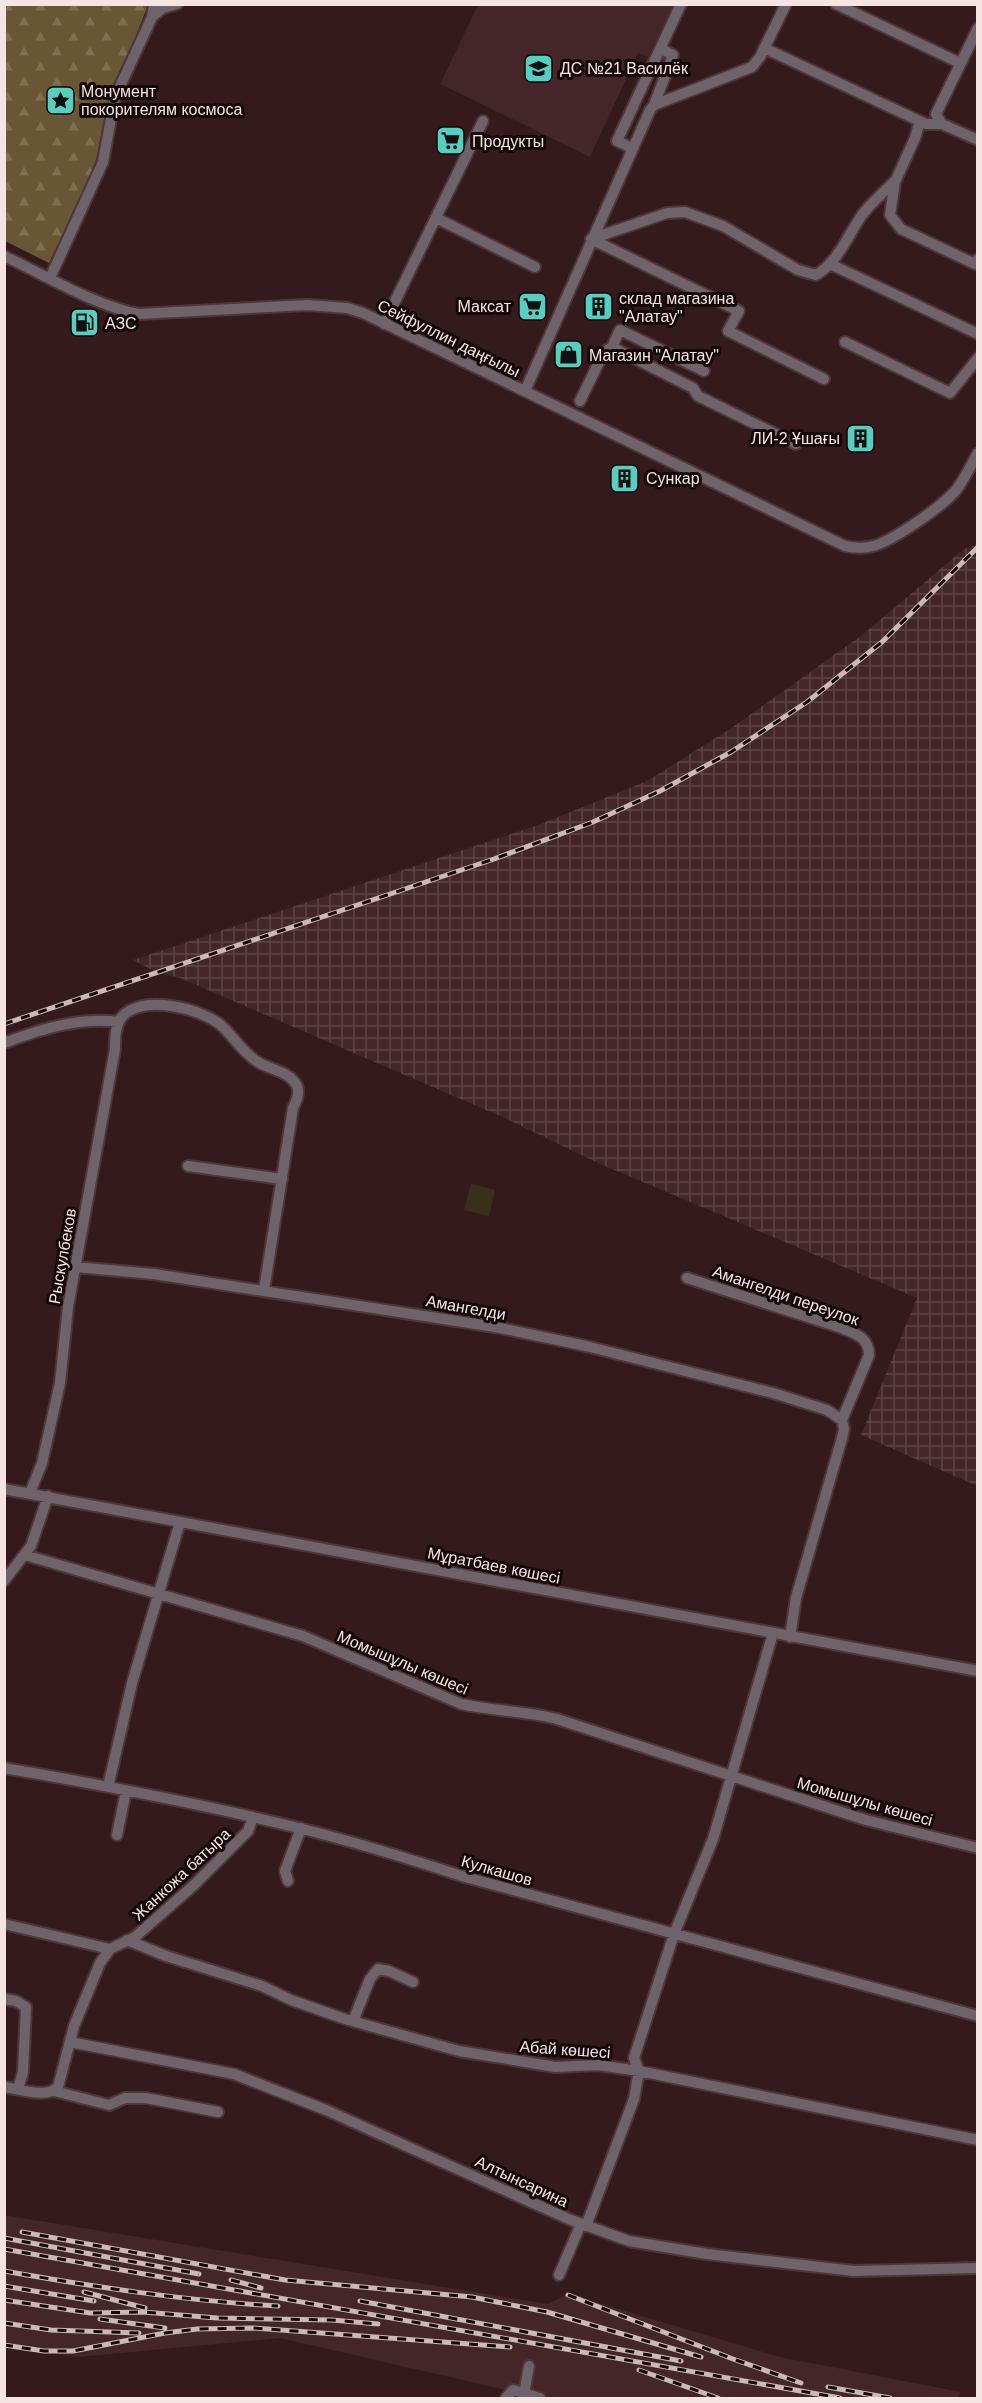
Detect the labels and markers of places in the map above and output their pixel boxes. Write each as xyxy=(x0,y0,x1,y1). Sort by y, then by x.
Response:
school or university icon: ДС №21 Василёк xyxy=(523,52,555,84)
place label: ДС №21 Василёк xyxy=(560,60,689,77)
place label: Монумент покорителям космоса xyxy=(81,83,242,118)
place icon: Монумент покорителям космоса xyxy=(44,84,76,116)
supermarket icon: Продукты xyxy=(435,125,467,157)
place label: Продукты xyxy=(472,133,544,150)
supermarket icon: Максат xyxy=(516,290,548,322)
place label: склад магазина "Алатау" xyxy=(619,290,734,325)
building icon: склад магазина "Алатау" xyxy=(582,291,614,323)
place label: Максат xyxy=(458,298,512,315)
fuel station icon: АЗС xyxy=(68,307,100,339)
place label: АЗС xyxy=(105,315,137,332)
shop icon: Магазин "Алатау" xyxy=(552,339,584,371)
place label: Магазин "Алатау" xyxy=(589,347,719,364)
building icon: ЛИ-2 Ұшағы xyxy=(845,422,877,454)
place label: ЛИ-2 Ұшағы xyxy=(751,430,840,447)
building icon: Сункар xyxy=(609,462,641,494)
place label: Сункар xyxy=(646,470,700,487)

